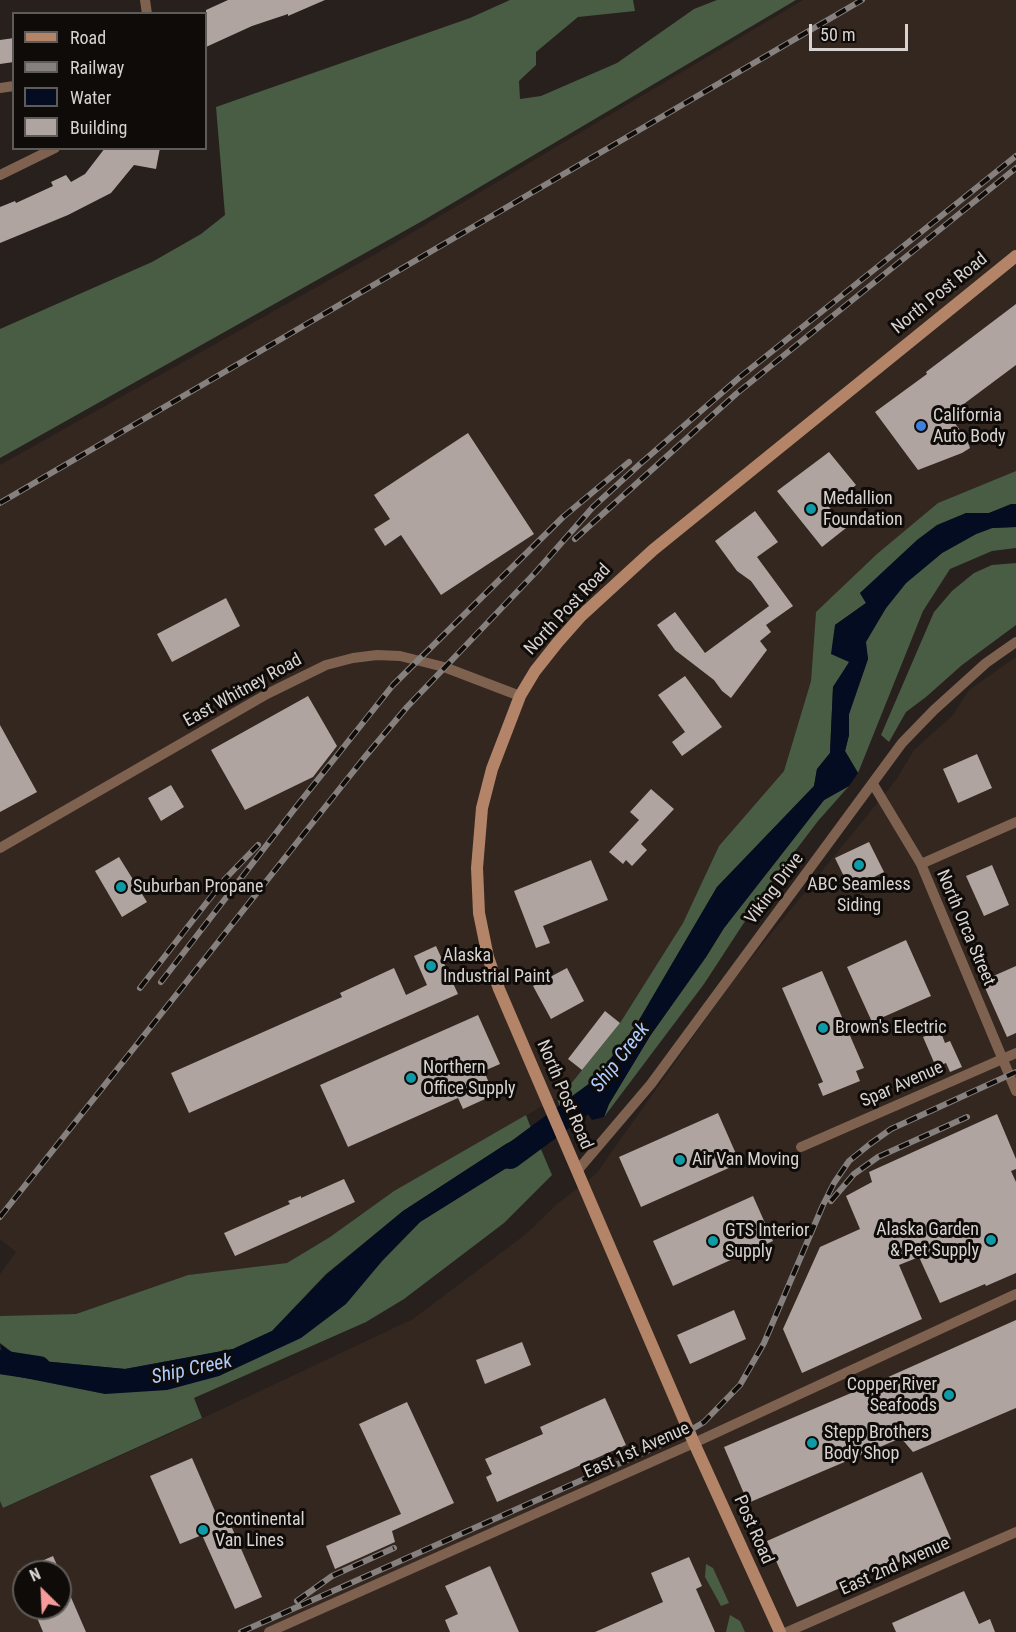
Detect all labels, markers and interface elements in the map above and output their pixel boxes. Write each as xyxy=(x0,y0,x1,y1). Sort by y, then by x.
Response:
legend xyxy=(12,12,207,150)
scale bar xyxy=(812,12,911,50)
text: 50 m xyxy=(820,24,855,45)
text: Road xyxy=(70,27,106,48)
text: Railway xyxy=(70,57,124,78)
text: Water xyxy=(70,87,111,108)
text: Building xyxy=(70,117,127,138)
street label: North Post Road xyxy=(888,249,992,339)
place label: California Auto Body xyxy=(933,405,1006,448)
marker: California Auto Body xyxy=(914,419,928,433)
place label: Medallion Foundation xyxy=(823,488,903,530)
marker: Medallion Foundation xyxy=(804,502,818,516)
street label: North Post Road xyxy=(520,560,616,660)
street label: East Whitney Road xyxy=(180,650,306,732)
street label: Viking Drive xyxy=(741,849,809,929)
marker: ABC Seamless Siding xyxy=(852,858,866,872)
street label: North Orca Street xyxy=(931,867,999,989)
place label: ABC Seamless Siding xyxy=(807,874,911,916)
place label: Suburban Propane xyxy=(133,876,263,898)
marker: Suburban Propane xyxy=(114,880,128,894)
place label: Alaska Industrial Paint xyxy=(443,945,551,988)
marker: Alaska Industrial Paint xyxy=(424,959,438,973)
place label: Brown's Electric xyxy=(835,1017,947,1039)
water label: Ship Creek xyxy=(586,1018,656,1098)
marker: Brown's Electric xyxy=(816,1021,830,1035)
street label: North Post Road xyxy=(531,1037,597,1153)
place label: Northern Office Supply xyxy=(423,1057,516,1100)
street label: Spar Avenue xyxy=(857,1057,947,1113)
marker: Northern Office Supply xyxy=(404,1071,418,1085)
place label: Air Van Moving xyxy=(692,1149,799,1171)
marker: Air Van Moving xyxy=(673,1153,687,1167)
place label: Alaska Garden & Pet Supply xyxy=(876,1219,979,1262)
place label: GTS Interior Supply xyxy=(725,1220,809,1262)
marker: Alaska Garden & Pet Supply xyxy=(984,1233,998,1247)
marker: GTS Interior Supply xyxy=(706,1234,720,1248)
water label: Ship Creek xyxy=(150,1350,234,1390)
place label: Copper River Seafoods xyxy=(847,1374,937,1416)
marker: Copper River Seafoods xyxy=(942,1388,956,1402)
street label: East 1st Avenue xyxy=(581,1418,693,1484)
place label: Stepp Brothers Body Shop xyxy=(824,1422,929,1464)
marker: Stepp Brothers Body Shop xyxy=(805,1436,819,1450)
street label: Post Road xyxy=(728,1492,778,1568)
place label: Ccontinental Van Lines xyxy=(215,1509,305,1552)
marker: Ccontinental Van Lines xyxy=(196,1523,210,1537)
street label: East 2nd Avenue xyxy=(837,1533,953,1601)
north arrow xyxy=(12,1560,72,1620)
text: N xyxy=(27,1564,44,1586)

